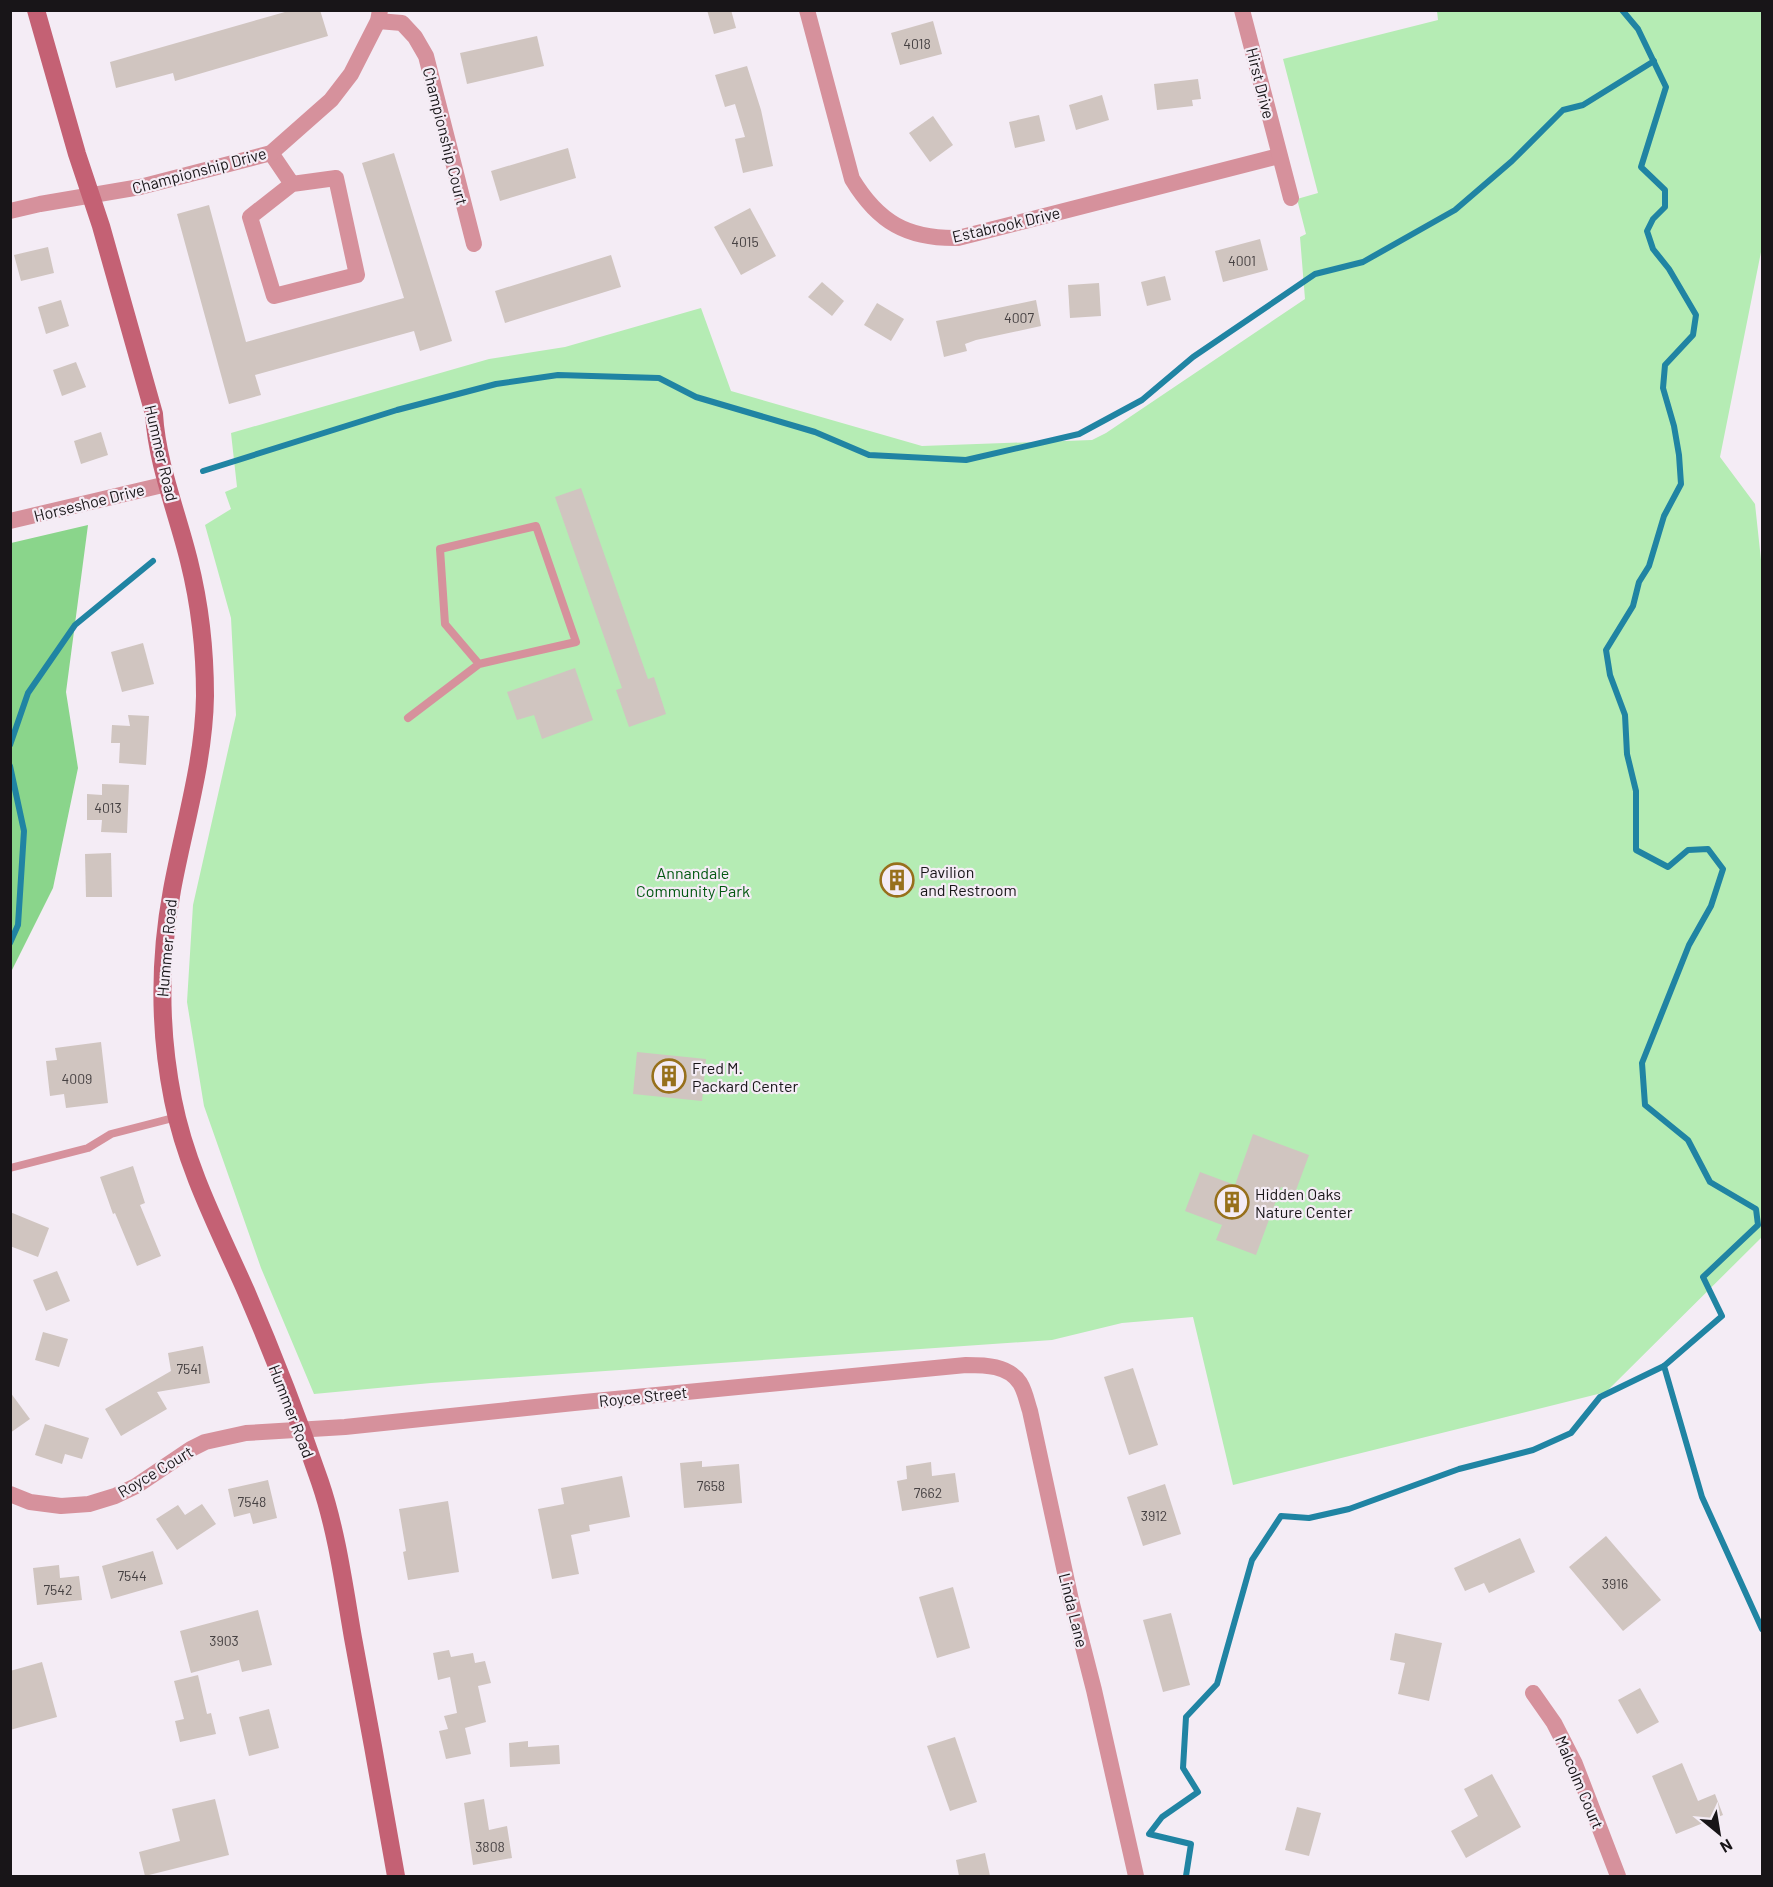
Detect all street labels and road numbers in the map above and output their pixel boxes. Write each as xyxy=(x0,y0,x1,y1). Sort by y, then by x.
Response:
street label: Hirst Drive xyxy=(1243,45,1279,121)
street label: Championship Court xyxy=(420,65,472,207)
street label: Championship Drive xyxy=(130,143,268,197)
street label: Estabrook Drive xyxy=(950,202,1062,246)
street label: Hummer Road xyxy=(142,403,182,503)
street label: Horseshoe Drive xyxy=(32,479,146,525)
street label: Hummer Road xyxy=(152,898,180,998)
street label: Hummer Road xyxy=(266,1362,318,1460)
street label: Royce Street xyxy=(598,1382,688,1410)
street label: Royce Court xyxy=(114,1441,196,1501)
street label: Linda Lane xyxy=(1056,1571,1092,1649)
street label: Malcolm Court xyxy=(1552,1733,1608,1831)

